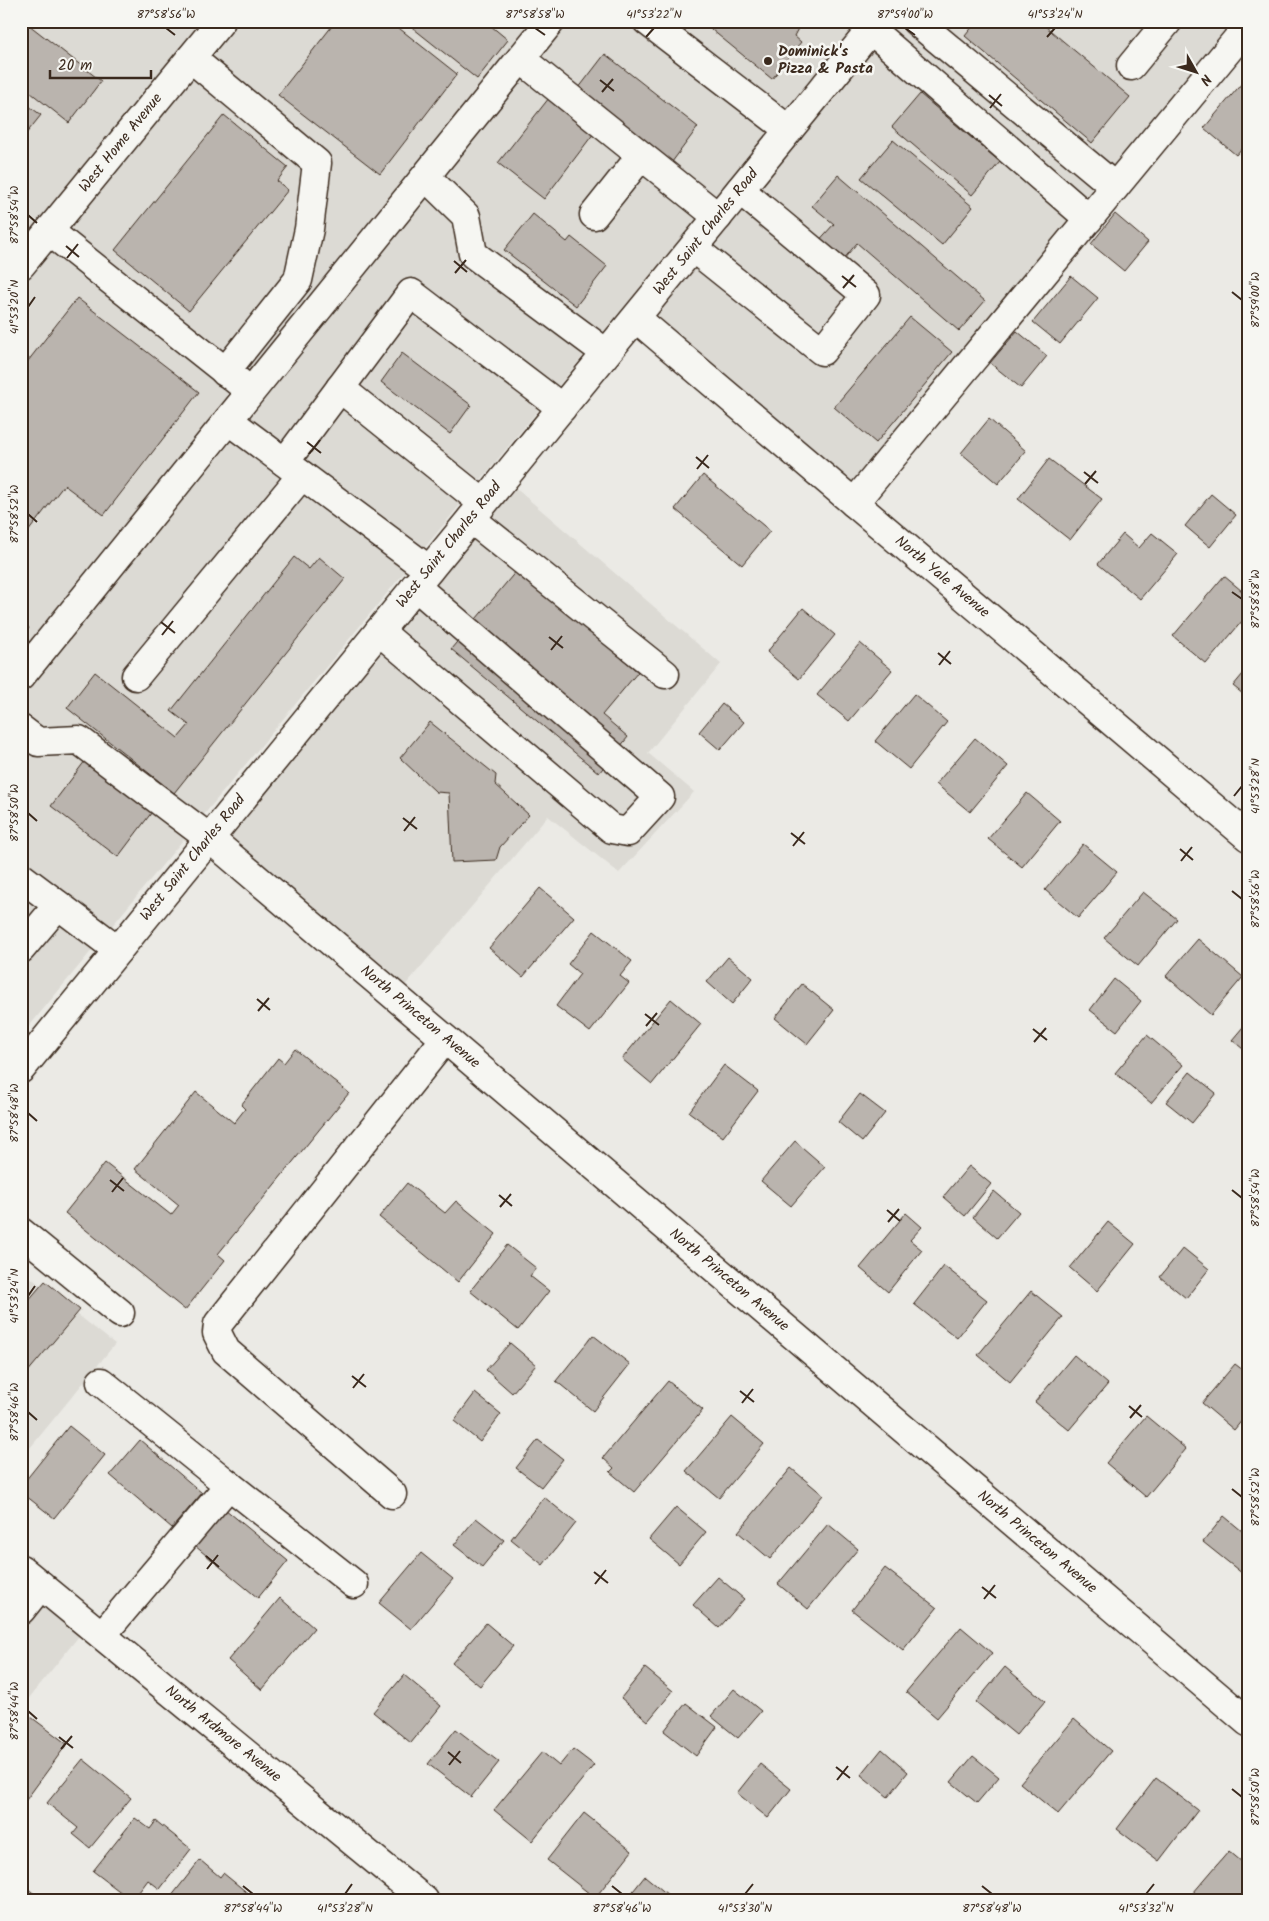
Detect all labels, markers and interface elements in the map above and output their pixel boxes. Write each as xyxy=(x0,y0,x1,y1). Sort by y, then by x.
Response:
text: 87°58'56"W xyxy=(137,5,195,24)
text: 87°58'58"W xyxy=(505,5,565,24)
text: 41°53'22"N xyxy=(626,5,682,24)
text: 87°59'00"W xyxy=(877,5,933,24)
text: 41°53'24"N xyxy=(1027,5,1083,24)
place label: Dominick's Pizza & Pasta xyxy=(778,40,873,81)
scale bar xyxy=(50,48,151,80)
north arrow xyxy=(1172,48,1222,98)
text: 20 m xyxy=(58,54,92,78)
marker: Dominick's Pizza & Pasta xyxy=(762,55,774,67)
text: N xyxy=(1194,69,1217,90)
street label: West Home Avenue xyxy=(73,88,169,198)
street label: West Saint Charles Road xyxy=(647,163,765,301)
text: 87°58'54"W xyxy=(5,186,24,244)
text: 87°59'00"W xyxy=(1246,272,1265,328)
text: 41°53'20"N xyxy=(5,280,24,334)
street label: West Saint Charles Road xyxy=(390,476,508,614)
text: 87°58'52"W xyxy=(5,484,24,544)
street label: North Yale Avenue xyxy=(889,530,995,624)
text: 87°58'58"W xyxy=(1246,569,1265,629)
text: 41°53'28"N xyxy=(1246,758,1265,814)
text: 87°58'50"W xyxy=(5,784,24,842)
street label: West Saint Charles Road xyxy=(134,789,252,927)
text: 87°58'56"W xyxy=(1246,870,1265,928)
street label: North Princeton Avenue xyxy=(355,959,486,1075)
text: 87°58'48"W xyxy=(5,1083,24,1143)
text: 87°58'54"W xyxy=(1246,1169,1265,1227)
street label: North Princeton Avenue xyxy=(664,1222,795,1338)
text: 41°53'24"N xyxy=(5,1268,24,1324)
text: 87°58'46"W xyxy=(5,1383,24,1441)
text: 87°58'52"W xyxy=(1246,1467,1265,1527)
street label: North Princeton Avenue xyxy=(972,1484,1103,1600)
street label: North Ardmore Avenue xyxy=(159,1679,287,1789)
text: 87°58'44"W xyxy=(5,1682,24,1740)
text: 87°58'50"W xyxy=(1246,1768,1265,1826)
text: 87°58'44"W xyxy=(224,1899,282,1918)
text: 41°53'28"N xyxy=(317,1899,373,1918)
text: 87°58'46"W xyxy=(593,1899,651,1918)
text: 41°53'30"N xyxy=(718,1899,772,1918)
text: 87°58'48"W xyxy=(962,1899,1022,1918)
text: 41°53'32"N xyxy=(1118,1899,1174,1918)

